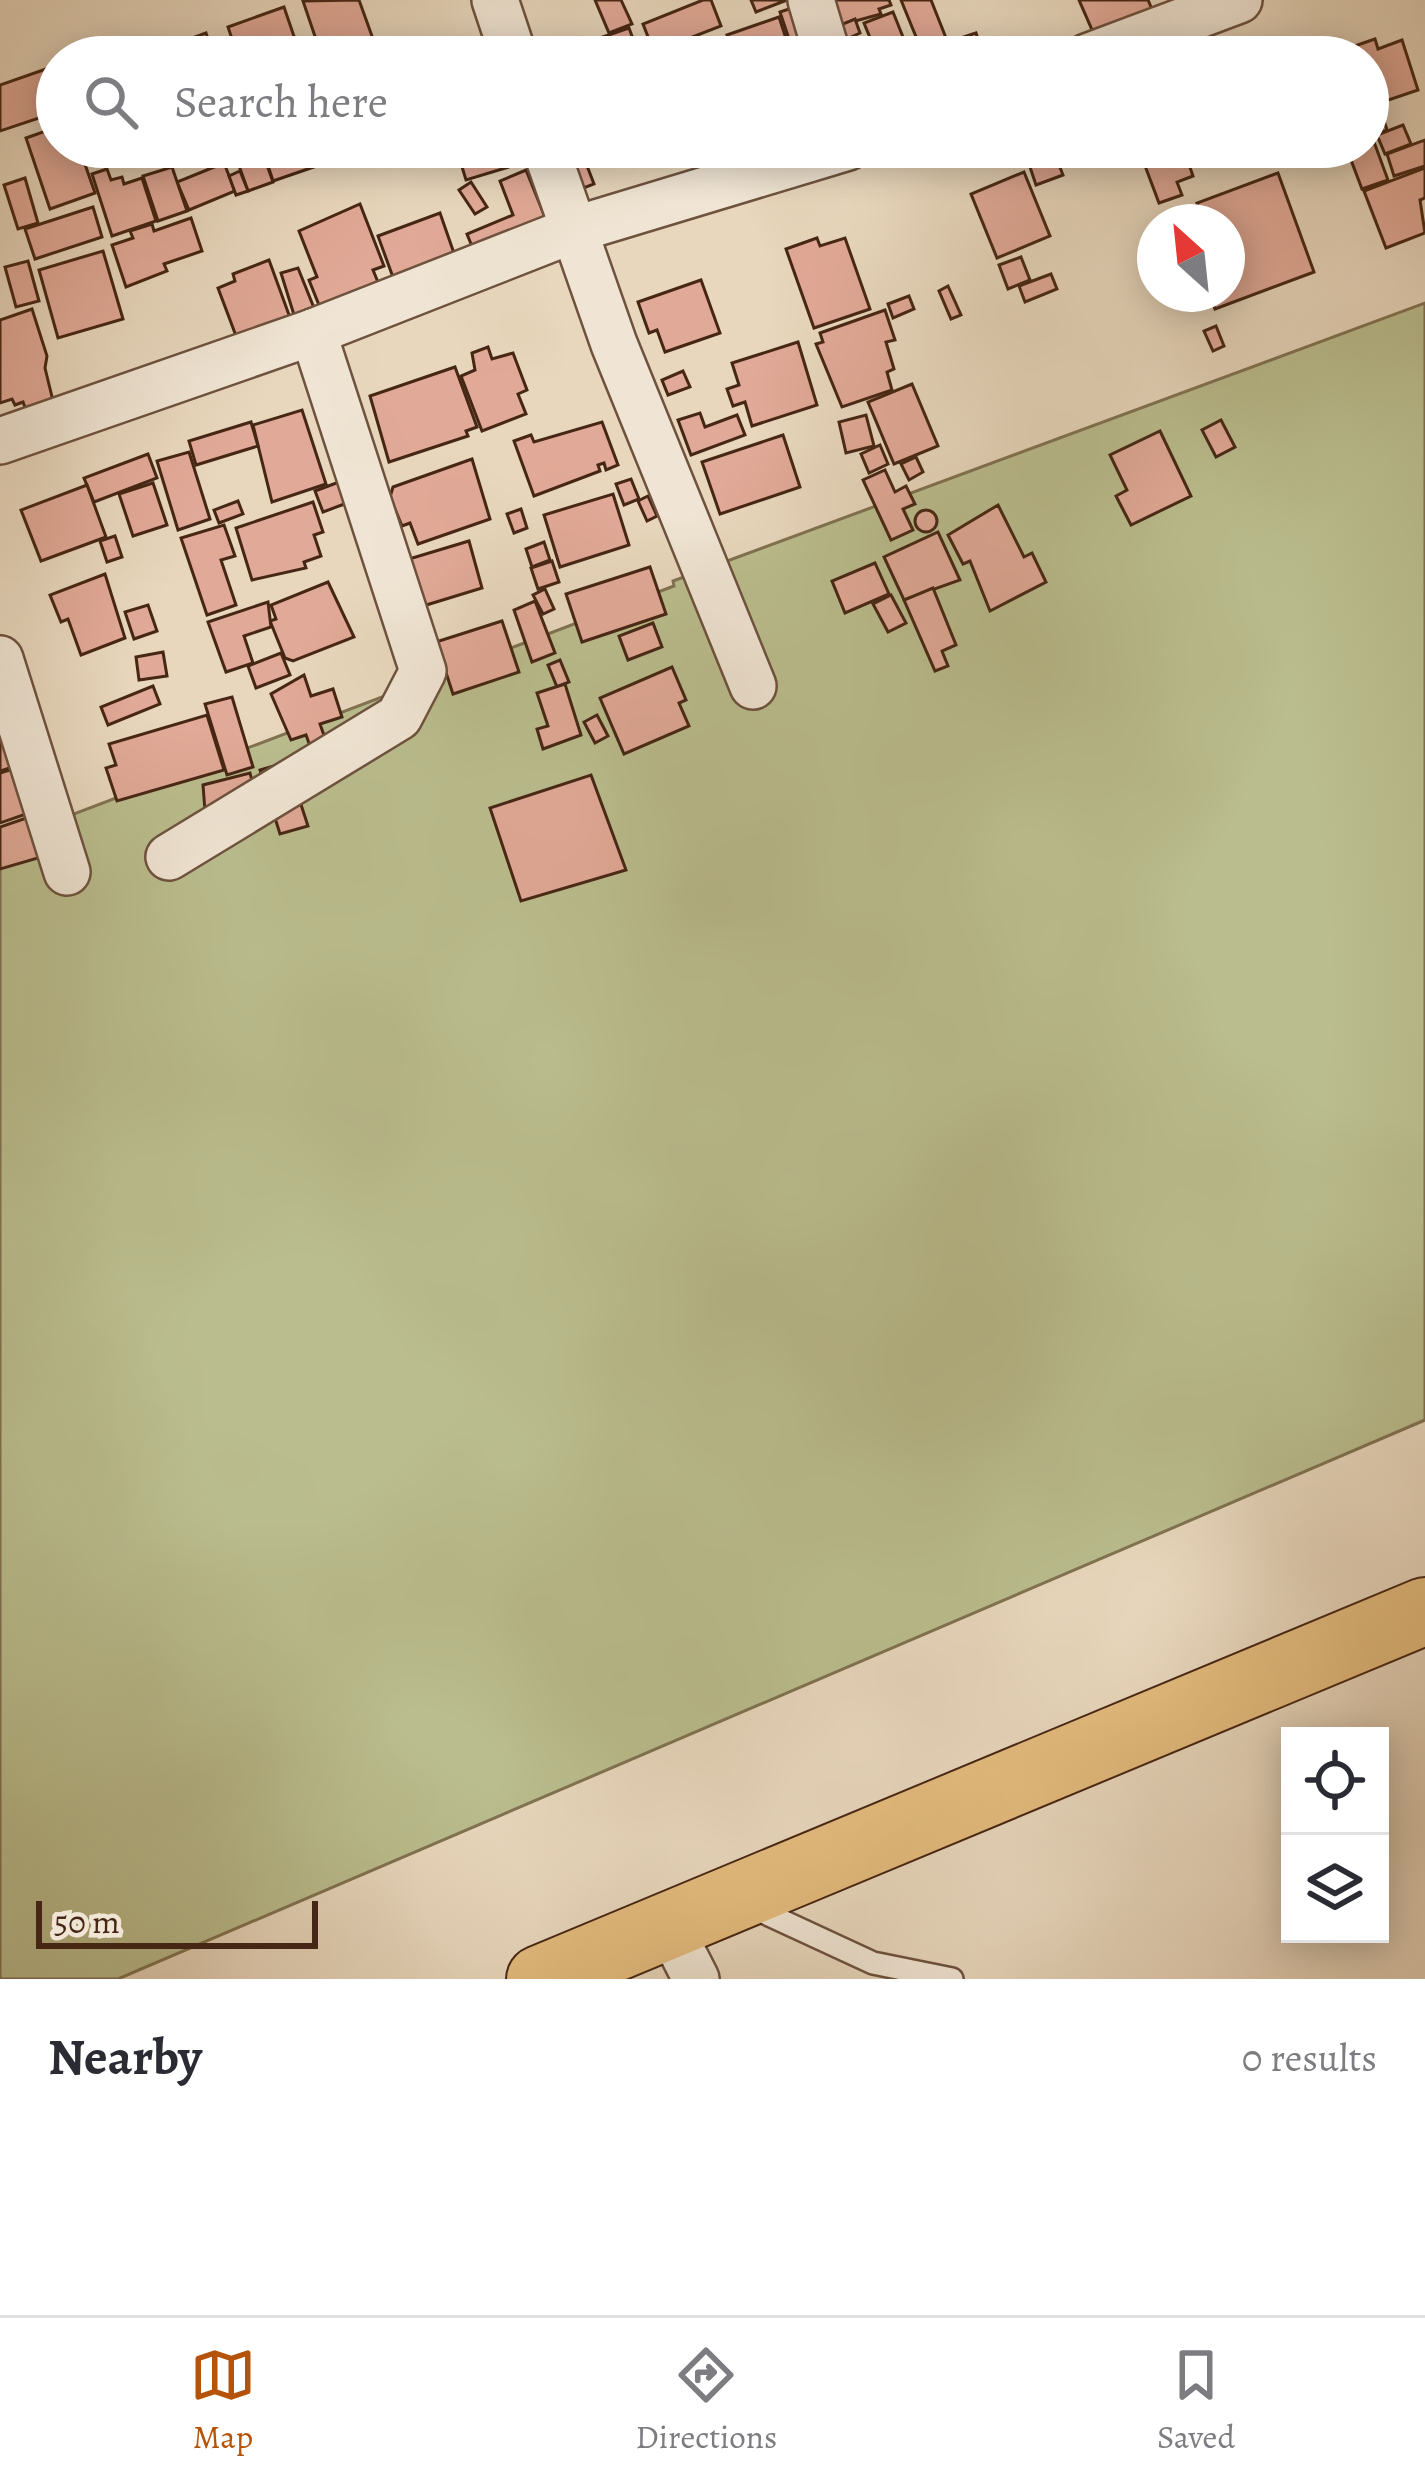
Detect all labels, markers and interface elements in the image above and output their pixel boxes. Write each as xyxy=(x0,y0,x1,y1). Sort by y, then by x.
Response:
search box xyxy=(36,36,1389,168)
icon: search xyxy=(78,69,144,135)
text: Search here xyxy=(174,71,388,133)
north arrow xyxy=(1137,204,1245,312)
map controls xyxy=(1281,1727,1389,1943)
button: locate xyxy=(1281,1727,1389,1835)
button: layers xyxy=(1281,1835,1389,1943)
scale bar xyxy=(36,1895,318,1948)
text: 50 m xyxy=(54,1899,120,1944)
text: Nearby xyxy=(48,2022,202,2092)
text: 0 results xyxy=(1242,2031,1377,2084)
tab: Map xyxy=(190,2342,256,2459)
tab: Directions xyxy=(636,2342,777,2459)
tab: Saved xyxy=(1157,2342,1235,2459)

